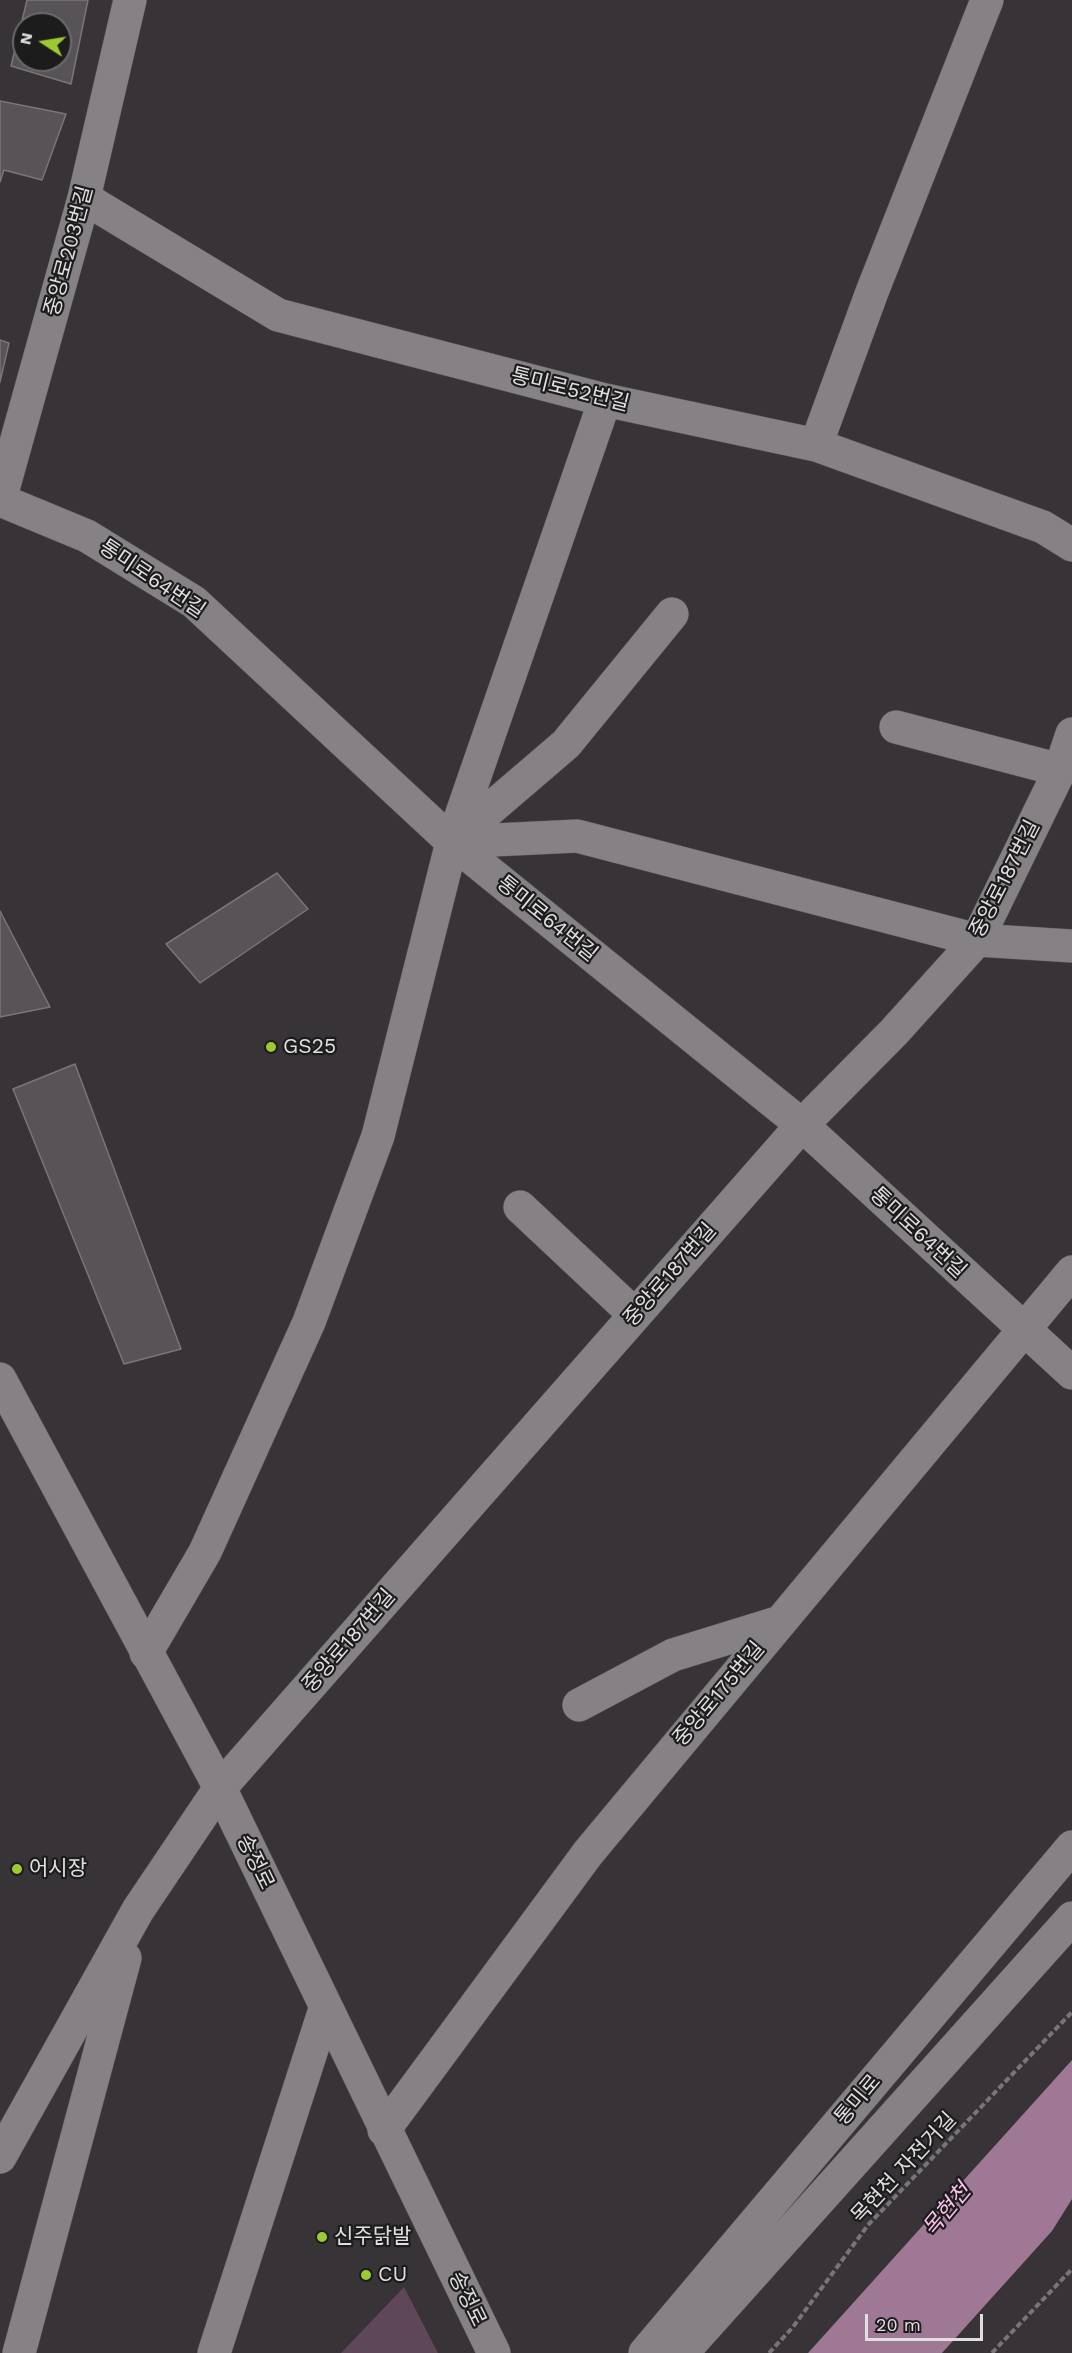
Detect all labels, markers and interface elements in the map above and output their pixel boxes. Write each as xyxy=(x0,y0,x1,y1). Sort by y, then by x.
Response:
north arrow xyxy=(12,12,72,72)
text: N xyxy=(15,31,36,46)
street label: 중앙로203번길 xyxy=(40,183,98,319)
street label: 통미로52번길 xyxy=(508,363,632,417)
street label: 통미로64번길 xyxy=(94,534,210,624)
street label: 중앙로187번길 xyxy=(965,816,1045,942)
street label: 통미로64번길 xyxy=(492,871,602,967)
place label: GS25 xyxy=(283,1034,336,1060)
marker: GS25 xyxy=(264,1040,278,1054)
street label: 통미로64번길 xyxy=(865,1182,971,1284)
street label: 중앙로187번길 xyxy=(618,1218,722,1332)
street label: 중앙로187번길 xyxy=(297,1584,401,1698)
street label: 중앙로175번길 xyxy=(668,1637,770,1751)
street label: 송정로 xyxy=(231,1830,279,1894)
place label: 어시장 xyxy=(29,1856,87,1882)
marker: 어시장 xyxy=(10,1862,24,1876)
street label: 통미로 xyxy=(830,2070,886,2130)
street label: 목현천 자전거길 xyxy=(846,2107,962,2229)
water label: 목현천 xyxy=(917,2178,977,2242)
place label: 신주닭발 xyxy=(334,2224,411,2250)
marker: 신주닭발 xyxy=(315,2230,329,2244)
place label: CU xyxy=(378,2262,407,2288)
street label: 송정로 xyxy=(443,2267,491,2331)
marker: CU xyxy=(359,2268,373,2282)
scale bar xyxy=(868,2302,986,2340)
text: 20 m xyxy=(876,2314,921,2335)

